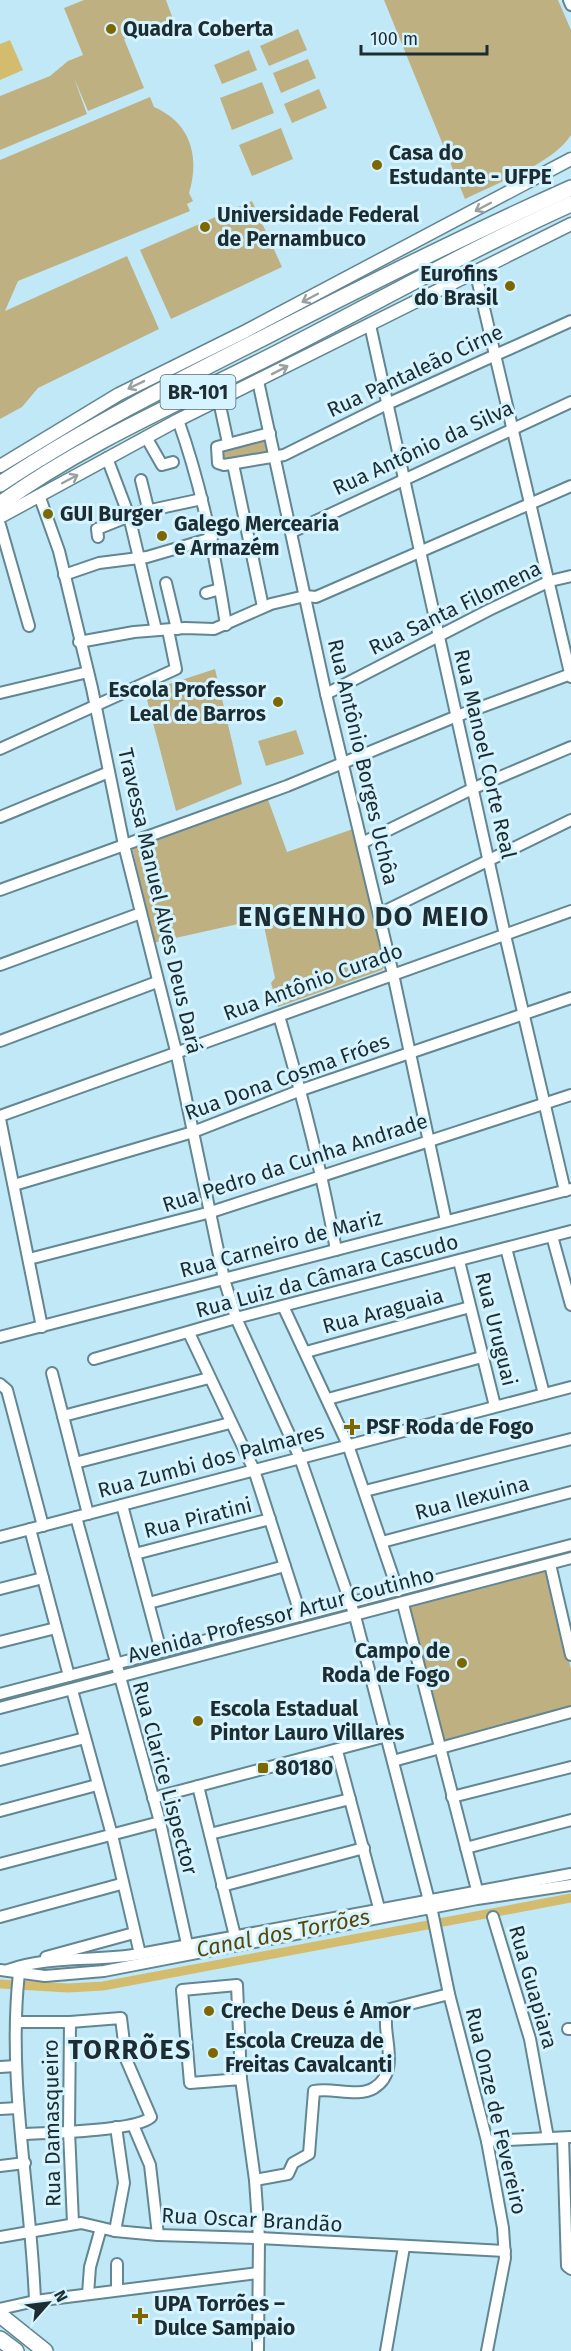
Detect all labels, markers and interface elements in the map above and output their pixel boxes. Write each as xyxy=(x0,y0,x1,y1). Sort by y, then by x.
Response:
place label: Quadra Coberta xyxy=(123,16,274,42)
scale bar xyxy=(361,18,487,56)
marker: Quadra Coberta xyxy=(104,22,118,36)
text: 100 m xyxy=(370,28,418,50)
place label: Casa do Estudante - UFPE xyxy=(389,140,552,190)
marker: Casa do Estudante - UFPE xyxy=(370,158,384,172)
place label: Universidade Federal de Pernambuco xyxy=(217,202,420,252)
one-way arrow xyxy=(474,202,492,213)
marker: Universidade Federal de Pernambuco xyxy=(198,220,212,234)
place label: Eurofins do Brasil xyxy=(414,261,499,311)
marker: Eurofins do Brasil xyxy=(503,279,517,293)
one-way arrow xyxy=(302,292,319,304)
street label: Rua Pantaleão Cirne xyxy=(323,319,507,423)
one-way arrow xyxy=(271,364,289,375)
road number: BR-101 xyxy=(160,375,236,409)
one-way arrow xyxy=(127,380,145,392)
street label: Rua Antônio da Silva xyxy=(329,395,517,501)
one-way arrow xyxy=(61,473,78,485)
place label: GUI Burger xyxy=(60,501,163,527)
marker: GUI Burger xyxy=(41,507,55,521)
place label: Galego Mercearia e Armazém xyxy=(174,511,339,561)
marker: Galego Mercearia e Armazém xyxy=(155,529,169,543)
street label: Rua Santa Filomena xyxy=(365,555,545,661)
street label: Rua Antônio Borges Uchôa xyxy=(322,636,404,888)
street label: Rua Manoel Corte Real xyxy=(448,647,522,861)
place label: Escola Professor Leal de Barros xyxy=(108,677,267,727)
marker: Escola Professor Leal de Barros xyxy=(271,695,285,709)
street label: Travessa Manuel Alves Deus Dará xyxy=(112,746,208,1056)
district label: ENGENHO DO MEIO xyxy=(238,901,490,933)
street label: Rua Antônio Curado xyxy=(220,937,406,1027)
street label: Rua Dona Cosma Fróes xyxy=(181,1028,393,1126)
street label: Rua Pedro da Cunha Andrade xyxy=(159,1108,431,1218)
street label: Rua Carneiro de Mariz xyxy=(177,1204,385,1284)
street label: Rua Luiz da Câmara Cascudo xyxy=(193,1228,461,1324)
street label: Rua Uruguai xyxy=(469,1269,523,1389)
street label: Rua Araguaia xyxy=(320,1282,446,1340)
place label: PSF Roda de Fogo xyxy=(366,1414,534,1440)
street label: Rua Zumbi dos Palmares xyxy=(95,1418,327,1504)
marker: PSF Roda de Fogo xyxy=(343,1418,361,1436)
street label: Rua Ilexuina xyxy=(412,1470,532,1526)
street label: Rua Piratini xyxy=(141,1492,255,1544)
street label: Avenida Professor Artur Coutinho xyxy=(125,1561,437,1669)
place label: Campo de Roda de Fogo xyxy=(322,1638,450,1688)
marker: Campo de Roda de Fogo xyxy=(455,1656,469,1670)
street label: Rua Clarice Lispector xyxy=(127,1678,203,1878)
place label: Escola Estadual Pintor Lauro Villares xyxy=(210,1696,404,1746)
marker: Escola Estadual Pintor Lauro Villares xyxy=(191,1714,205,1728)
place label: 80180 xyxy=(275,1755,333,1781)
marker: 80180 xyxy=(256,1761,270,1775)
water label: Canal dos Torrões xyxy=(194,1903,372,1963)
street label: Rua Guapiara xyxy=(503,1922,563,2052)
place label: Creche Deus é Amor xyxy=(221,1998,411,2024)
marker: Creche Deus é Amor xyxy=(202,2004,216,2018)
street label: Rua Onze de Fevereiro xyxy=(460,2005,532,2217)
place label: Escola Creuza de Freitas Cavalcanti xyxy=(225,2028,392,2078)
district label: TORRÕES xyxy=(68,2033,192,2066)
street label: Rua Damasqueiro xyxy=(38,2039,66,2207)
marker: Escola Creuza de Freitas Cavalcanti xyxy=(206,2046,220,2060)
street label: Rua Oscar Brandão xyxy=(161,2202,343,2238)
north arrow xyxy=(18,2273,78,2333)
text: N xyxy=(50,2287,72,2305)
place label: UPA Torrões – Dulce Sampaio xyxy=(154,2291,295,2341)
marker: UPA Torrões – Dulce Sampaio xyxy=(131,2307,149,2325)

